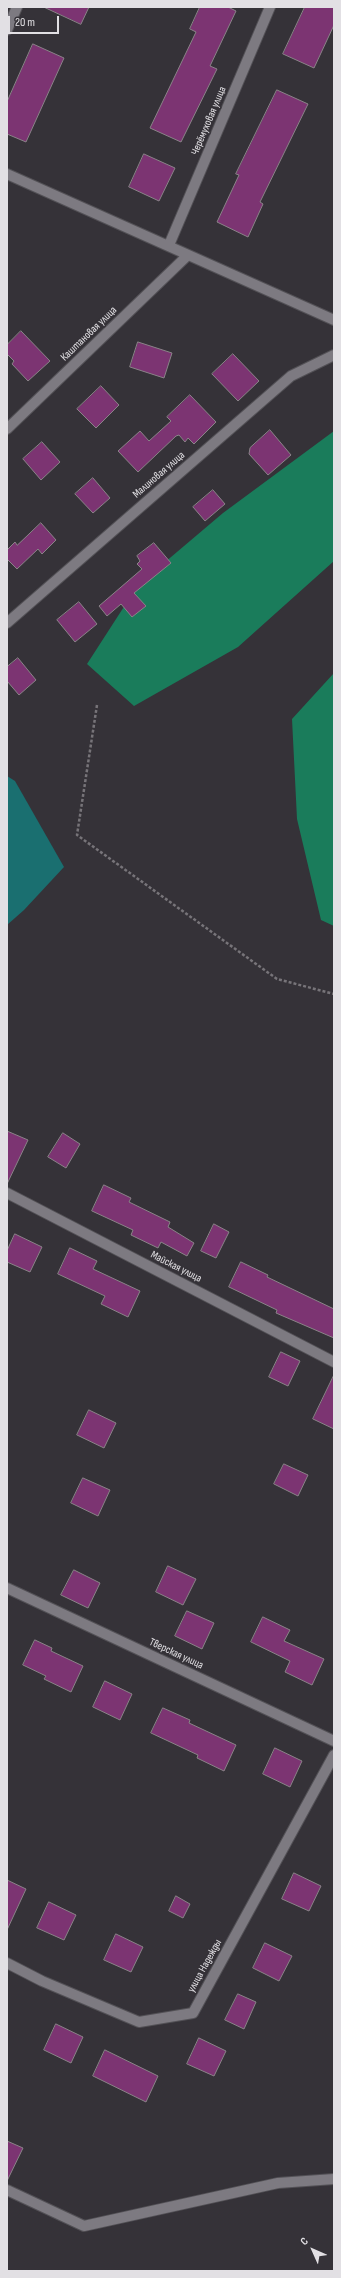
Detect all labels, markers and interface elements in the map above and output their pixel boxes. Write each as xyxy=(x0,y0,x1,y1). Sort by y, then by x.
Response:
scale bar xyxy=(10,8,61,34)
text: 20 m xyxy=(15,15,35,30)
street label: Черёмуховая улица xyxy=(189,85,229,157)
street label: Каштановая улица xyxy=(58,304,120,364)
street label: Малиновая улица xyxy=(130,449,188,501)
street label: Майская улица xyxy=(148,1248,204,1286)
street label: Тверская улица xyxy=(147,1636,205,1672)
street label: улица Надежды xyxy=(185,1937,225,1995)
north arrow xyxy=(293,2230,333,2270)
text: С xyxy=(298,2235,311,2248)

